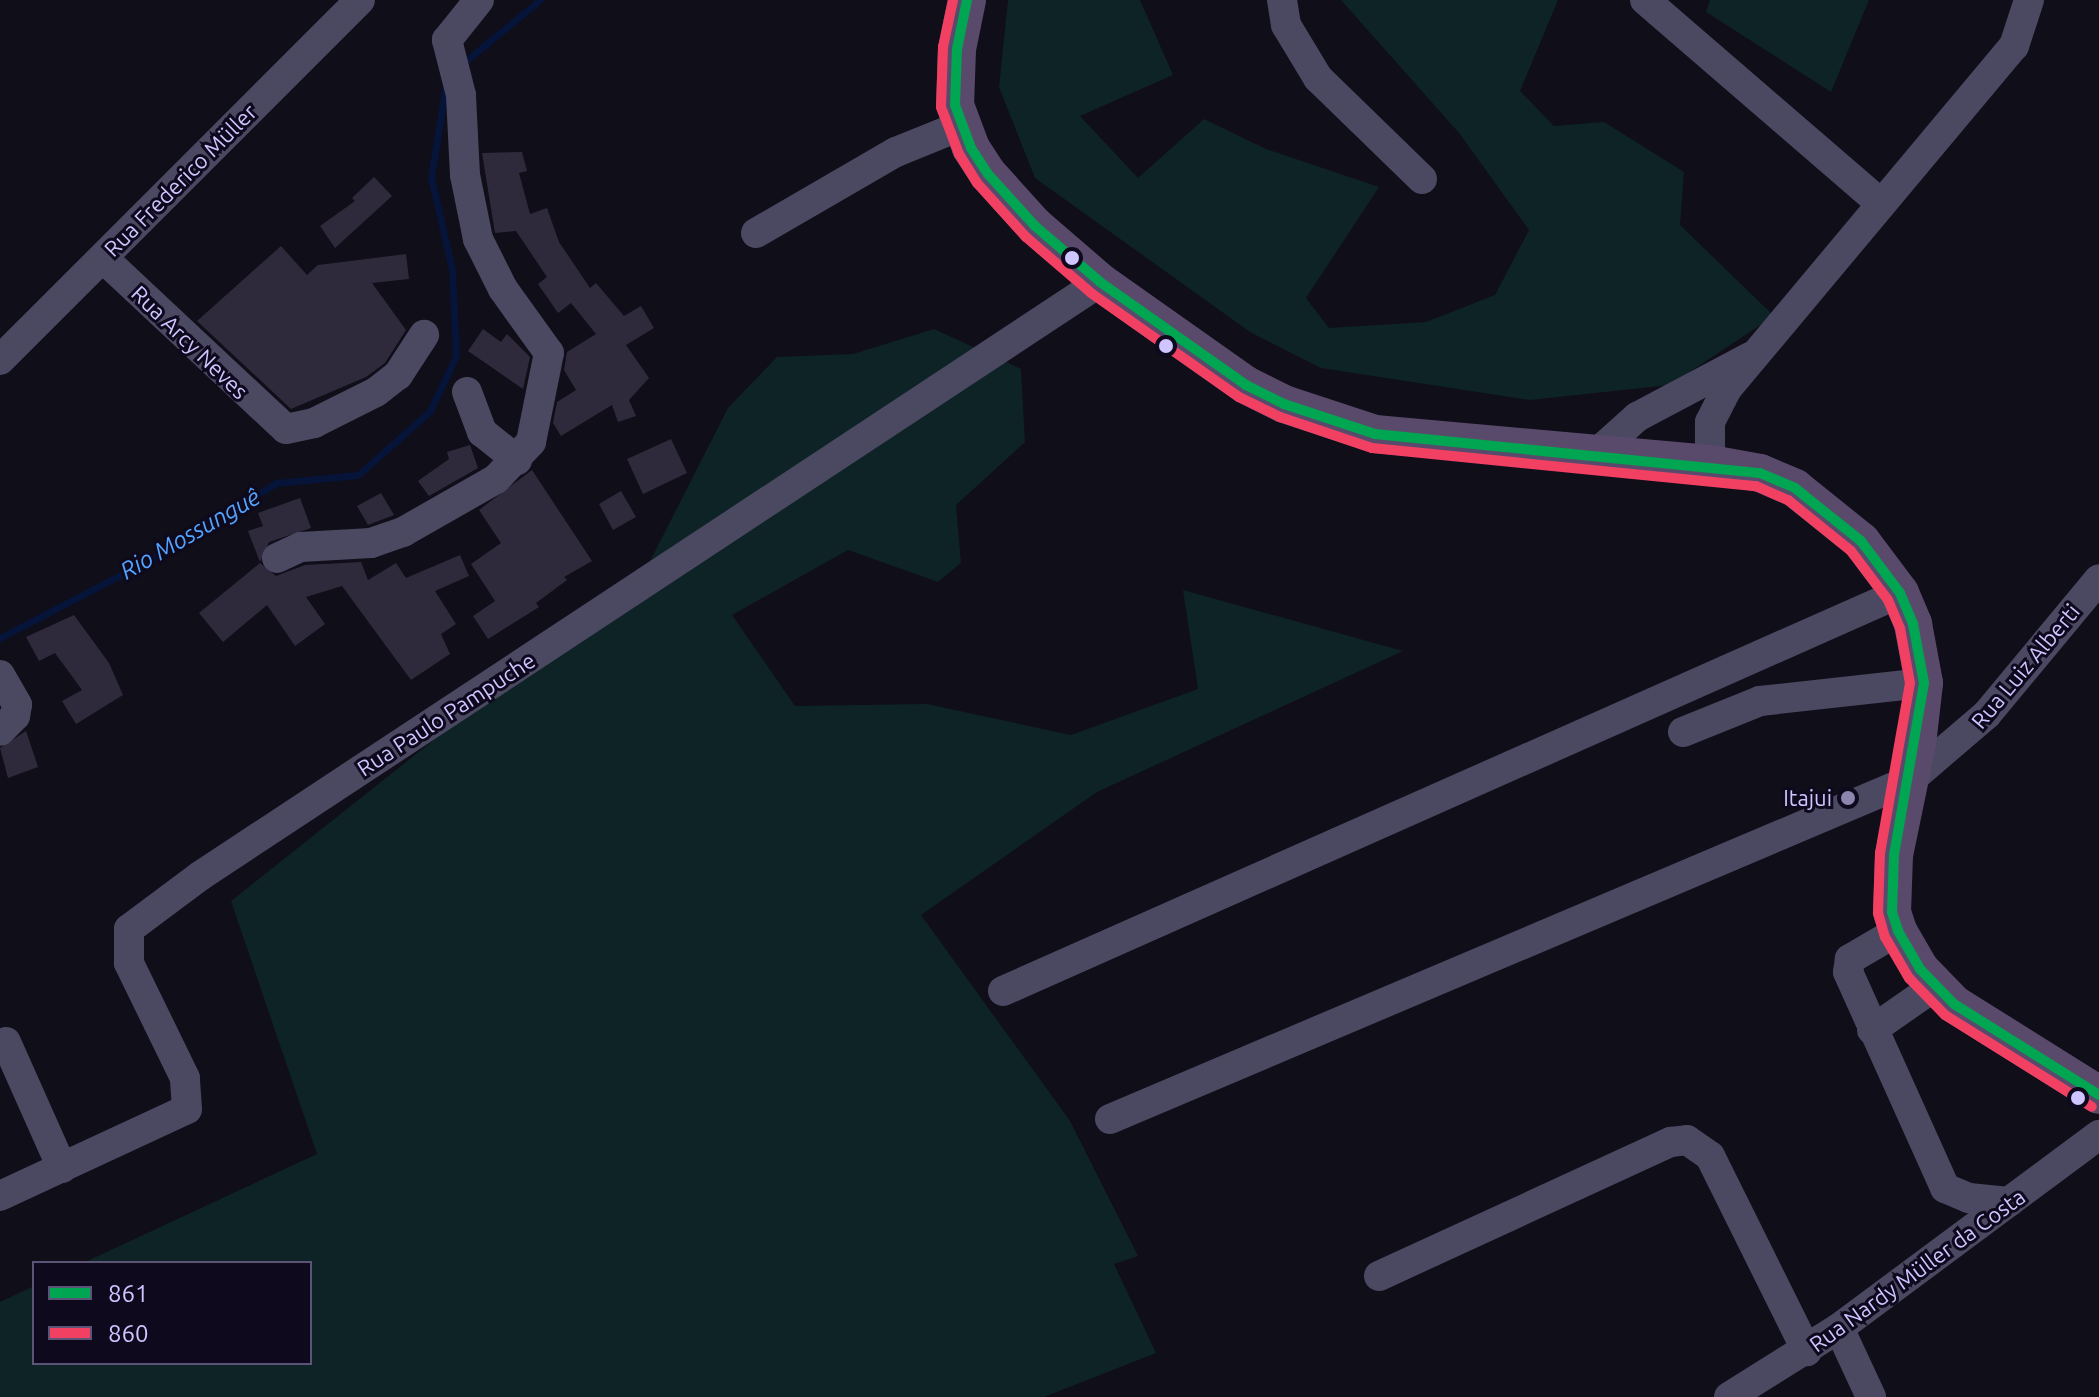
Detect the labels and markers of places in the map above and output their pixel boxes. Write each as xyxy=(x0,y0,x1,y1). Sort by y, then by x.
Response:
unlabelled marker xyxy=(1064,250,1080,266)
unlabelled marker xyxy=(1158,338,1174,354)
place label: Itajui xyxy=(1783,785,1832,811)
marker: Itajui xyxy=(1839,789,1857,807)
unlabelled marker xyxy=(2070,1090,2086,1106)

